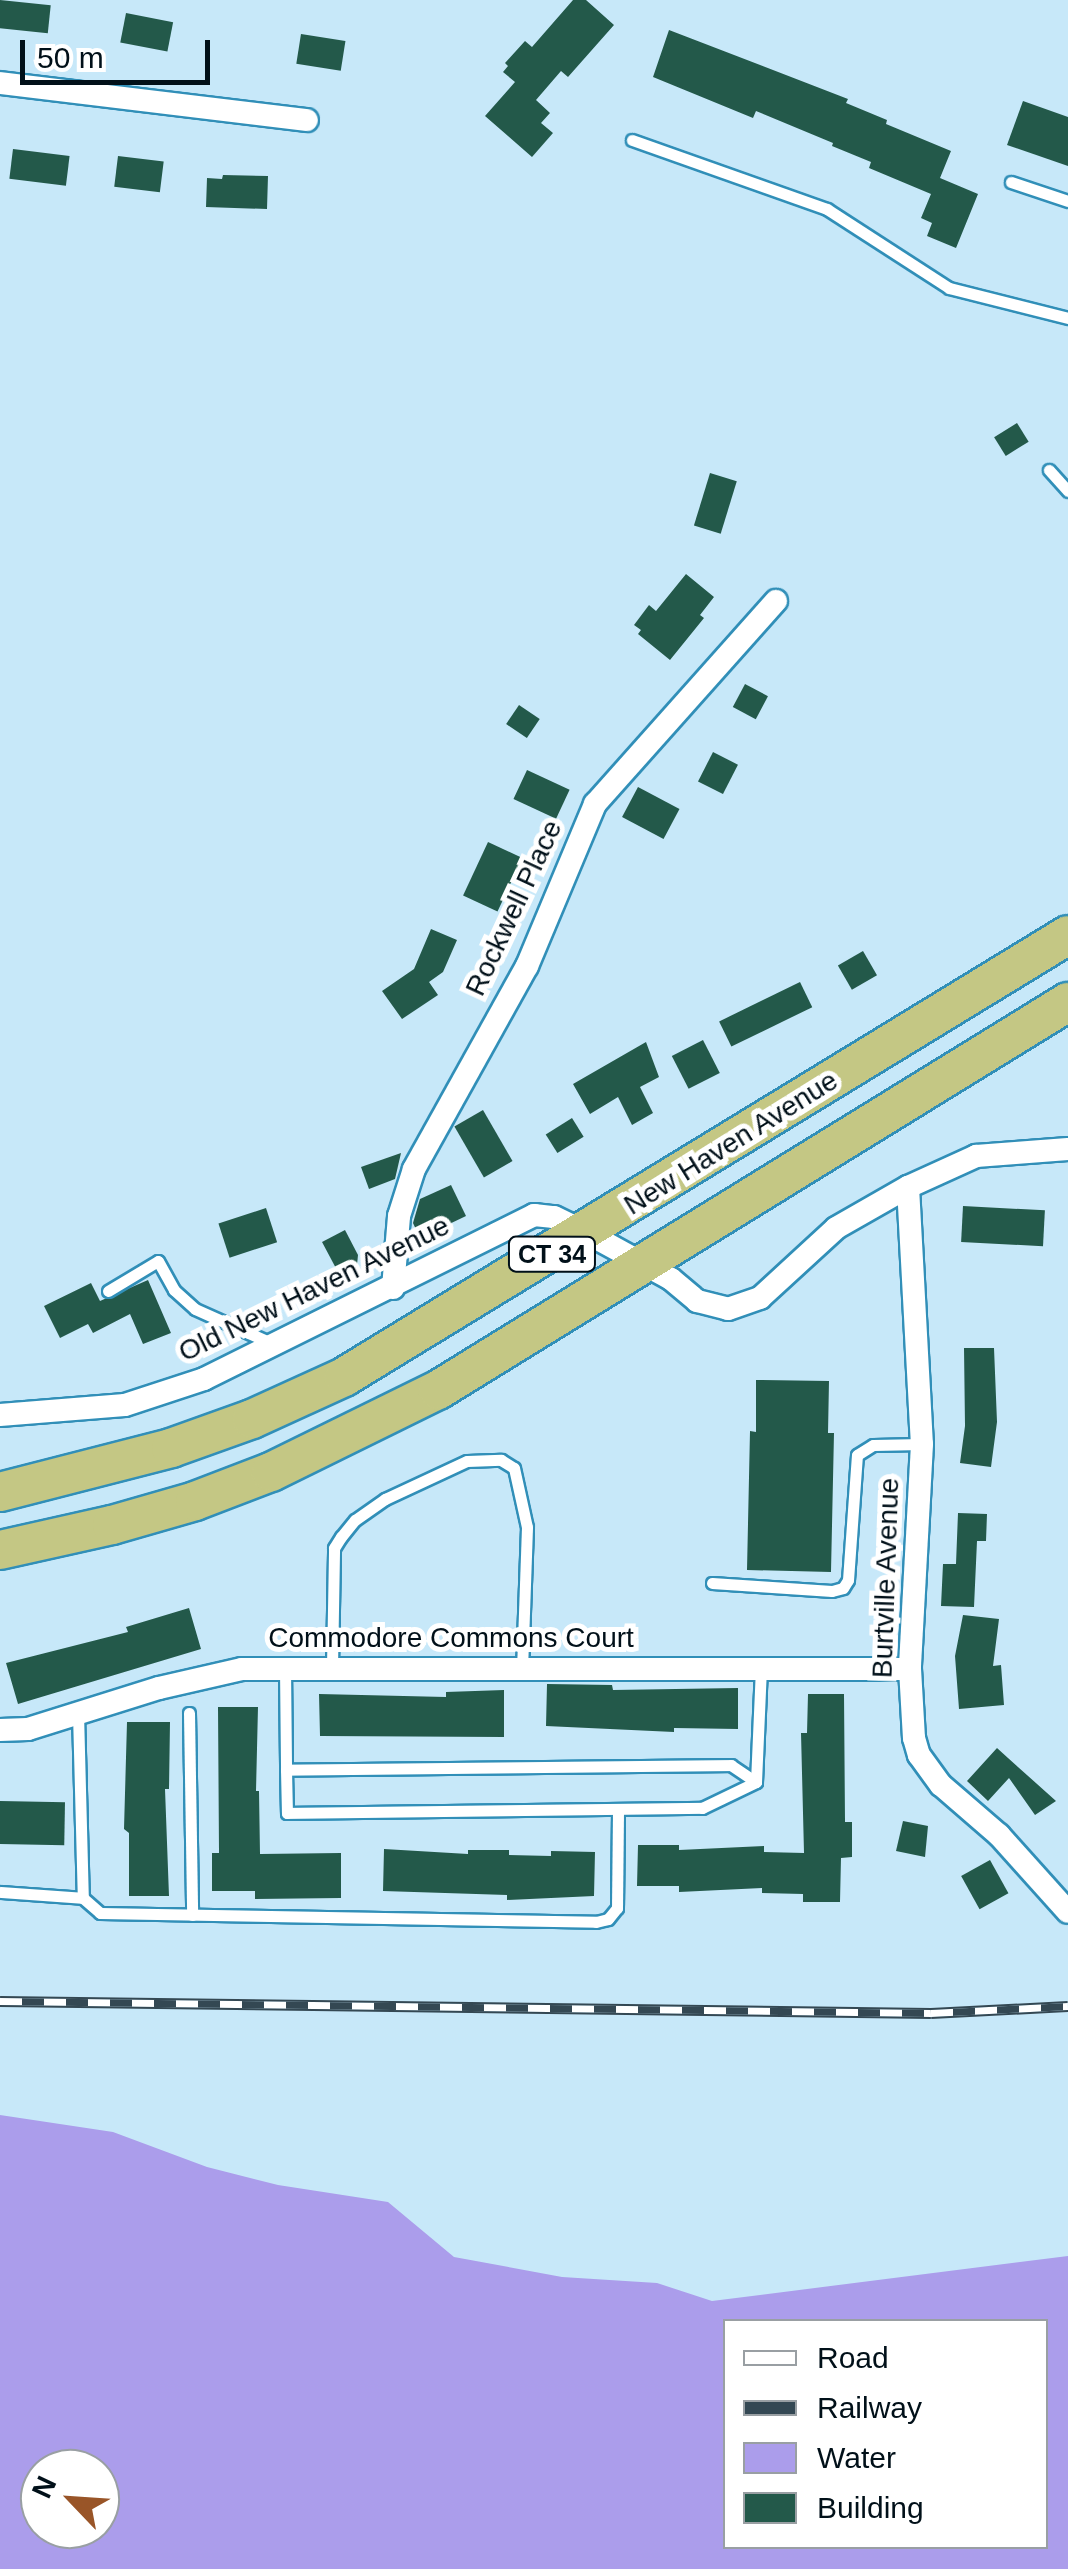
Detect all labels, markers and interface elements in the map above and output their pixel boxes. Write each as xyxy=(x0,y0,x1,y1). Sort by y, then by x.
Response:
scale bar xyxy=(25,20,215,82)
text: 50 m xyxy=(37,41,104,74)
street label: Rockwell Place xyxy=(459,815,569,1001)
street label: New Haven Avenue xyxy=(617,1063,845,1223)
street label: Old New Haven Avenue xyxy=(173,1209,455,1369)
road number: CT 34 xyxy=(507,1234,597,1274)
street label: Burtville Avenue xyxy=(866,1477,906,1679)
street label: Commodore Commons Court xyxy=(268,1621,634,1655)
legend xyxy=(723,2319,1048,2549)
text: Road xyxy=(817,2341,889,2374)
text: Railway xyxy=(817,2391,922,2424)
text: Water xyxy=(817,2441,896,2474)
north arrow xyxy=(20,2449,120,2549)
text: N xyxy=(26,2471,62,2503)
text: Building xyxy=(817,2491,924,2524)

